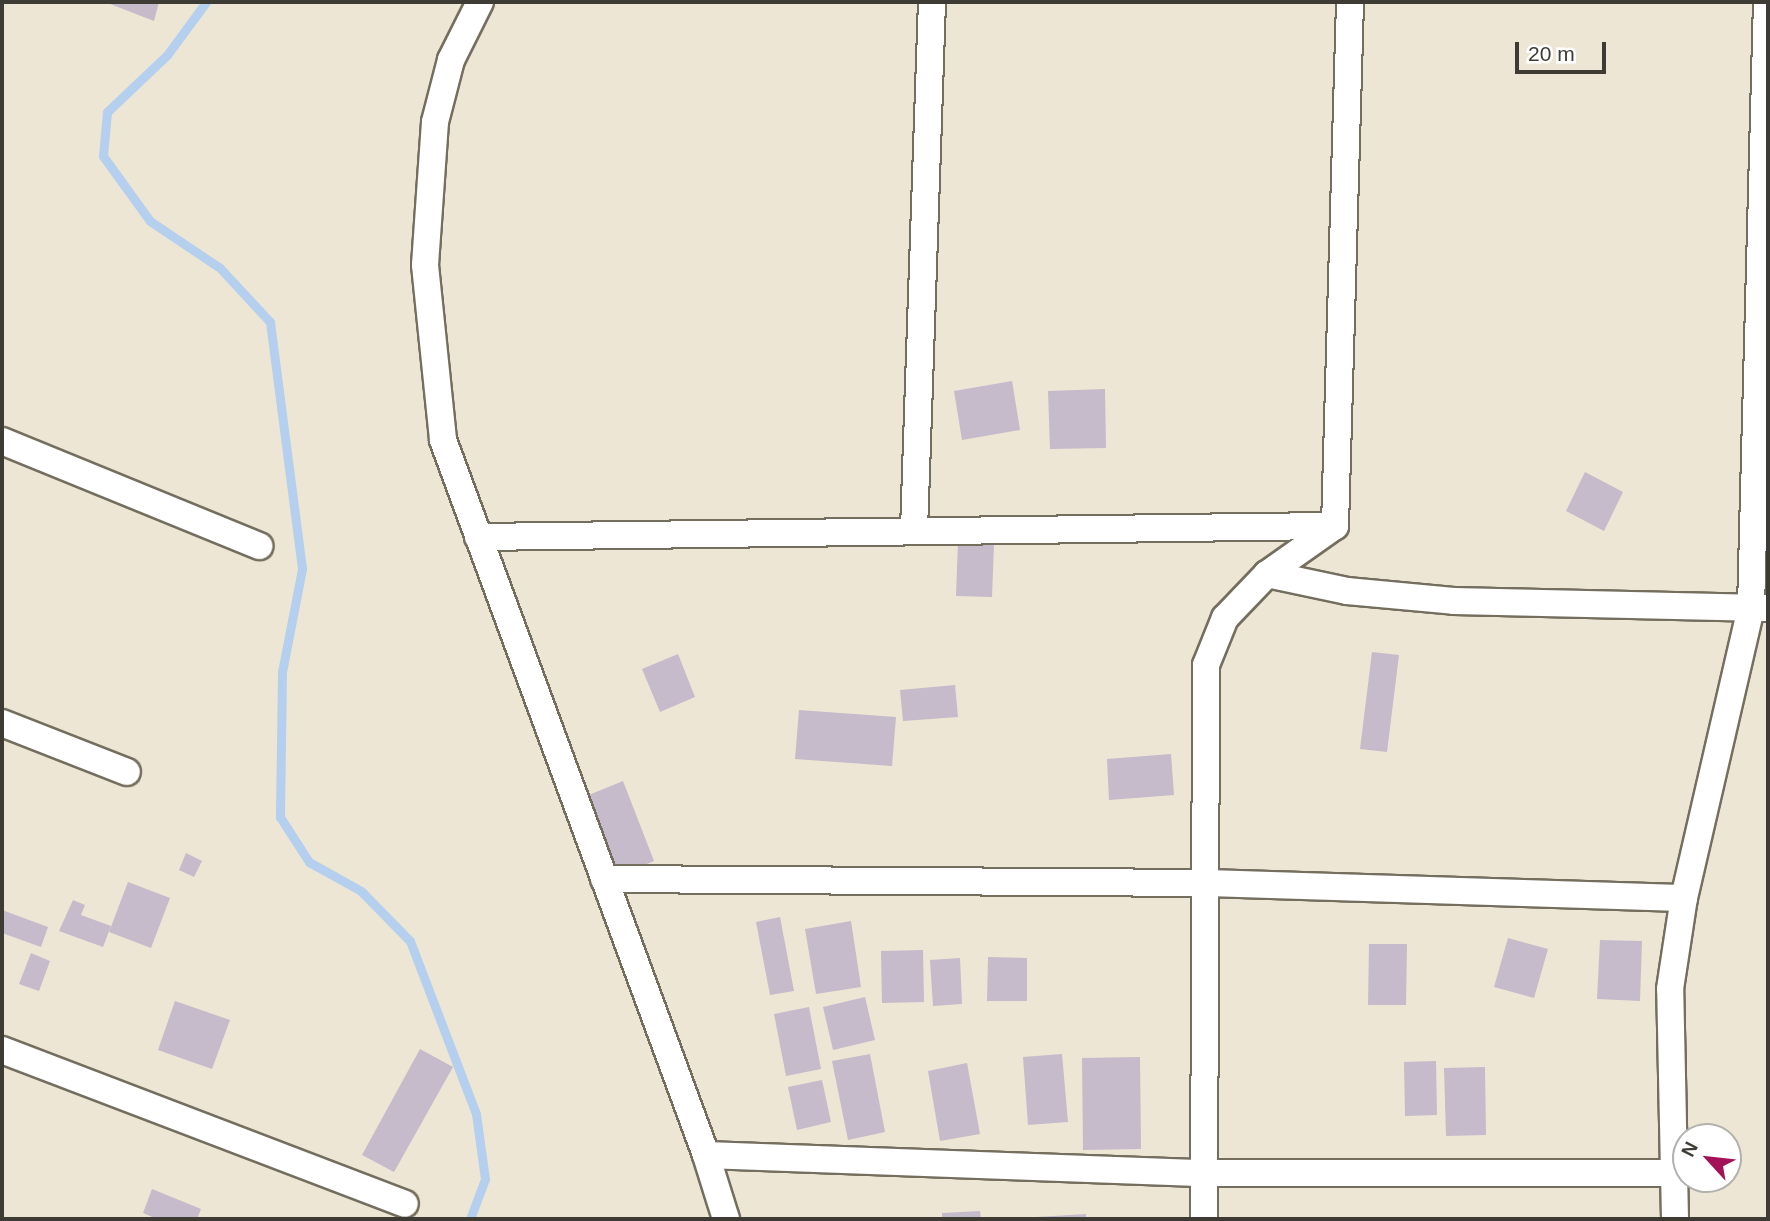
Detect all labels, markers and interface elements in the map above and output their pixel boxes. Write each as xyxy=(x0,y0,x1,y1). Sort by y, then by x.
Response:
scale bar xyxy=(1518,28,1609,72)
text: 20 m xyxy=(1528,42,1575,65)
north arrow xyxy=(1672,1123,1742,1193)
text: N xyxy=(1677,1138,1702,1160)

